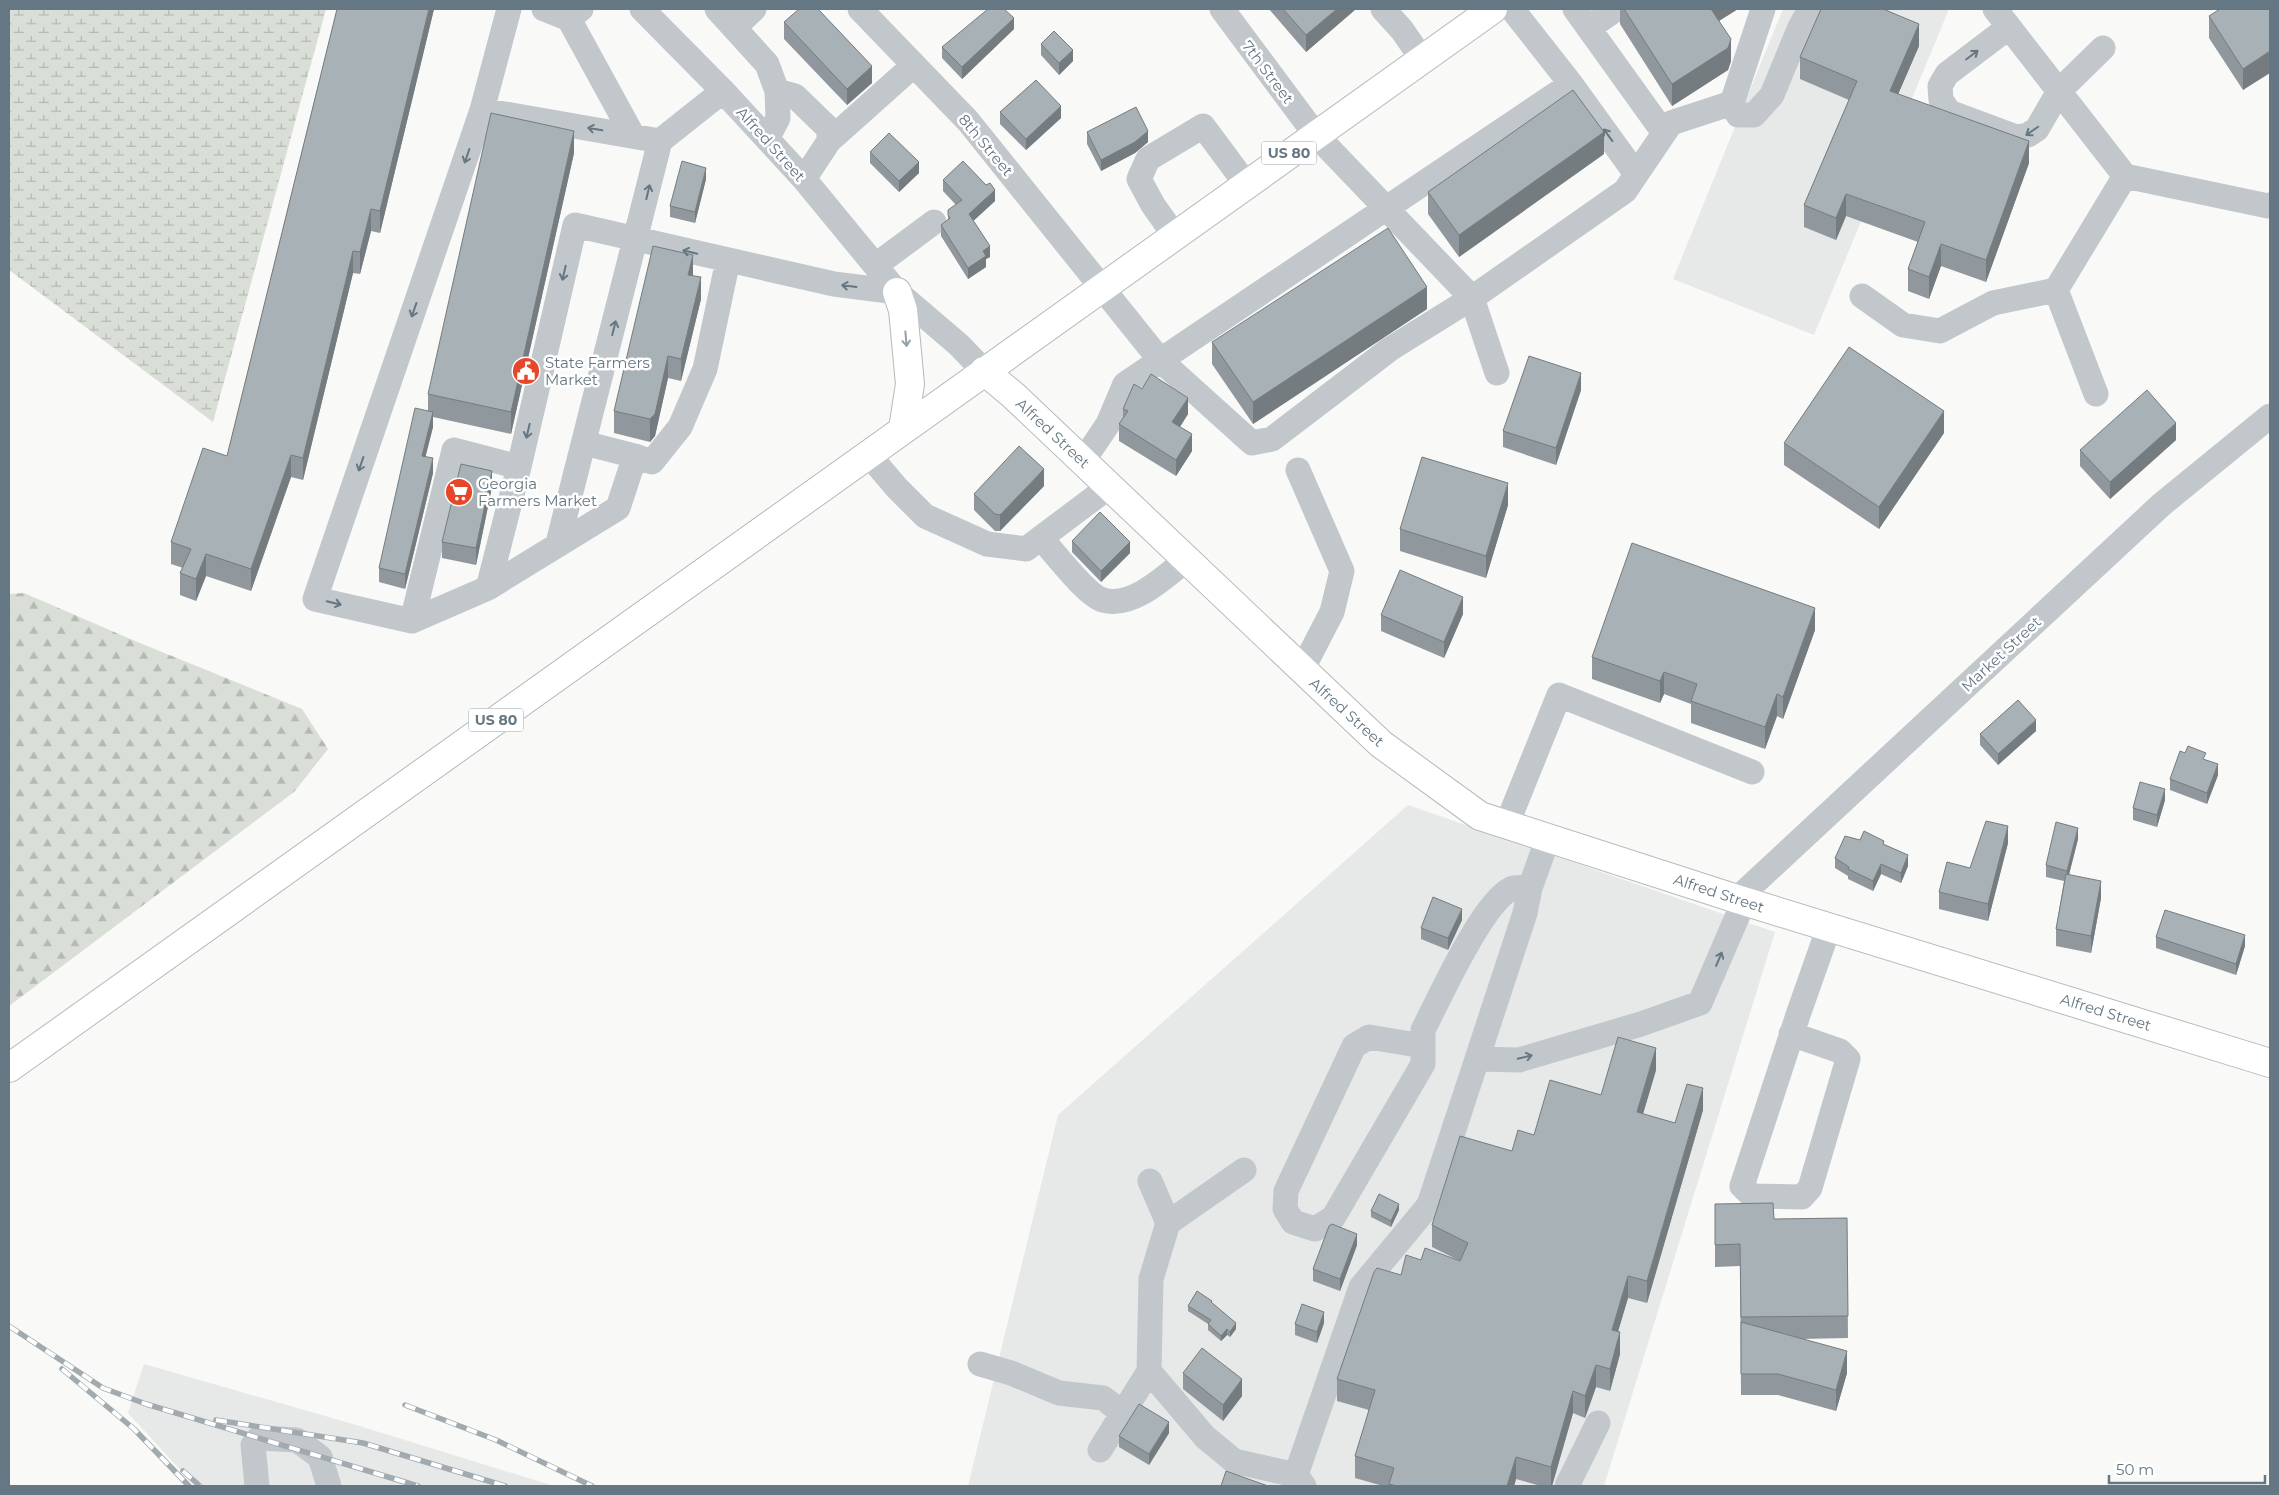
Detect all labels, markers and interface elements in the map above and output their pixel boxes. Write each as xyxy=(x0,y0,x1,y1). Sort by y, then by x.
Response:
street label: 7th Street xyxy=(1238,37,1298,107)
one-way arrow xyxy=(1965,50,1978,61)
street label: Alfred Street xyxy=(732,103,810,185)
street label: 8th Street xyxy=(955,110,1017,180)
one-way arrow xyxy=(587,124,603,134)
one-way arrow xyxy=(2025,126,2039,136)
one-way arrow xyxy=(1603,128,1613,142)
road number: US 80 xyxy=(1262,142,1316,164)
one-way arrow xyxy=(461,148,471,164)
one-way arrow xyxy=(644,184,653,200)
one-way arrow xyxy=(683,246,699,256)
one-way arrow xyxy=(559,264,568,280)
one-way arrow xyxy=(841,281,857,291)
one-way arrow xyxy=(409,302,418,317)
one-way arrow xyxy=(610,320,619,336)
one-way arrow xyxy=(901,331,911,347)
place label: State Farmers Market xyxy=(545,353,650,389)
public building icon: State Farmers Market xyxy=(511,356,541,386)
street label: Alfred Street xyxy=(1012,394,1094,472)
one-way arrow xyxy=(523,423,532,439)
one-way arrow xyxy=(356,455,365,471)
place label: Georgia Farmers Market xyxy=(478,474,597,510)
supermarket icon: Georgia Farmers Market xyxy=(444,477,474,507)
one-way arrow xyxy=(325,599,341,608)
street label: Market Street xyxy=(1957,612,2045,696)
street label: Alfred Street xyxy=(1306,673,1388,751)
road number: US 80 xyxy=(468,708,524,732)
street label: Alfred Street xyxy=(1671,869,1767,917)
one-way arrow xyxy=(1715,952,1725,967)
street label: Alfred Street xyxy=(2058,989,2154,1035)
one-way arrow xyxy=(1517,1052,1533,1062)
scale bar xyxy=(2109,1452,2265,1484)
text: 50 m xyxy=(2116,1460,2154,1479)

